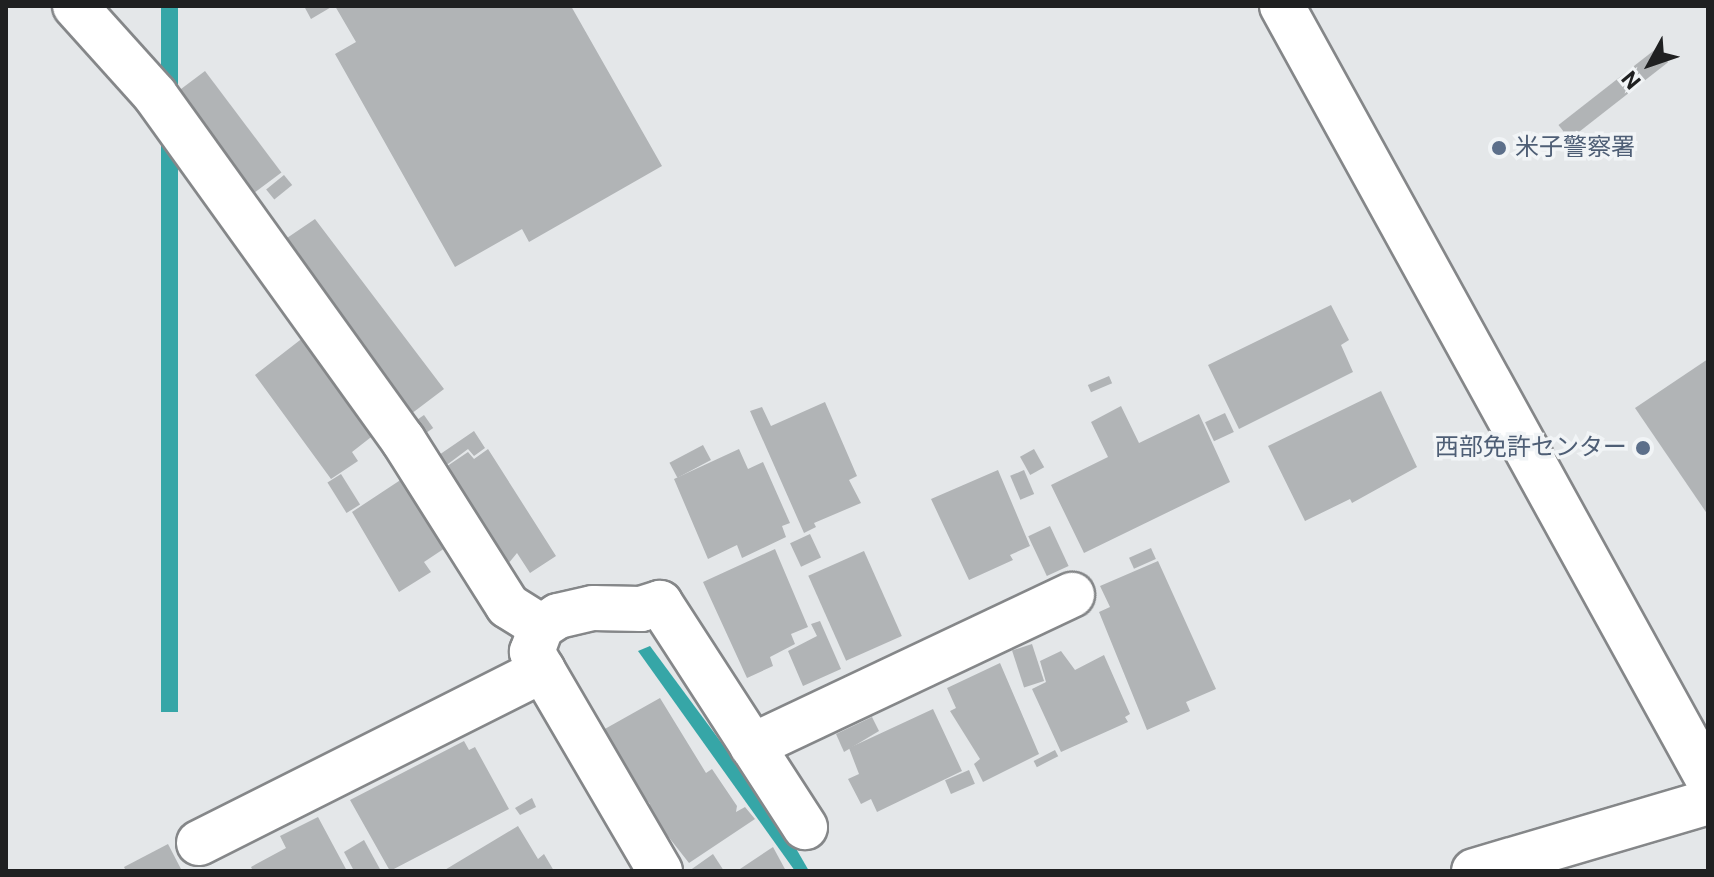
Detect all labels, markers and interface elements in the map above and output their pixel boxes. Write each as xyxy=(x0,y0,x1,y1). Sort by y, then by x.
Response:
north arrow xyxy=(1610,24,1690,104)
text: N xyxy=(1617,66,1646,94)
place label: 米子警察署 xyxy=(1515,134,1635,162)
marker: 米子警察署 xyxy=(1490,139,1508,157)
place label: 西部免許センター xyxy=(1435,434,1627,462)
marker: 西部免許センター xyxy=(1634,439,1652,457)

